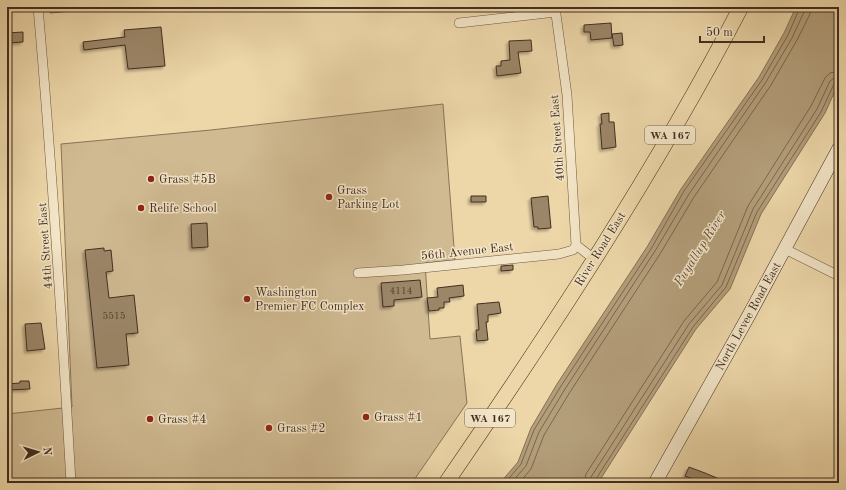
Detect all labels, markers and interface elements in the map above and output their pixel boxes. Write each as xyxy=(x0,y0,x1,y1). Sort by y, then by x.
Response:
scale bar xyxy=(700,18,764,44)
text: 50 m xyxy=(706,26,733,39)
street label: 40th Street East xyxy=(549,94,567,182)
road number: WA 167 xyxy=(645,126,695,144)
place label: Grass #5B xyxy=(159,173,216,186)
marker: Grass #5B xyxy=(146,174,156,184)
place label: Grass Parking Lot xyxy=(337,185,399,211)
marker: Grass Parking Lot xyxy=(324,192,334,202)
street label: 44th Street East xyxy=(37,202,55,290)
marker: Relife School xyxy=(136,203,146,213)
place label: Relife School xyxy=(149,203,217,215)
water label: Puyallup River xyxy=(671,209,729,290)
street label: River Road East xyxy=(573,210,628,289)
street label: 56th Avenue East xyxy=(420,240,514,263)
street label: North Levee Road East xyxy=(714,260,784,373)
house number: 4114 xyxy=(389,286,413,296)
place label: Washington Premier FC Complex xyxy=(255,287,364,313)
marker: Washington Premier FC Complex xyxy=(242,294,252,304)
house number: 5515 xyxy=(102,311,126,321)
road number: WA 167 xyxy=(465,409,515,427)
marker: Grass #1 xyxy=(361,412,371,422)
place label: Grass #1 xyxy=(374,412,422,424)
marker: Grass #4 xyxy=(145,414,155,424)
place label: Grass #4 xyxy=(158,414,206,426)
marker: Grass #2 xyxy=(264,423,274,433)
place label: Grass #2 xyxy=(277,423,325,435)
north arrow xyxy=(18,432,58,472)
text: N xyxy=(41,447,52,457)

